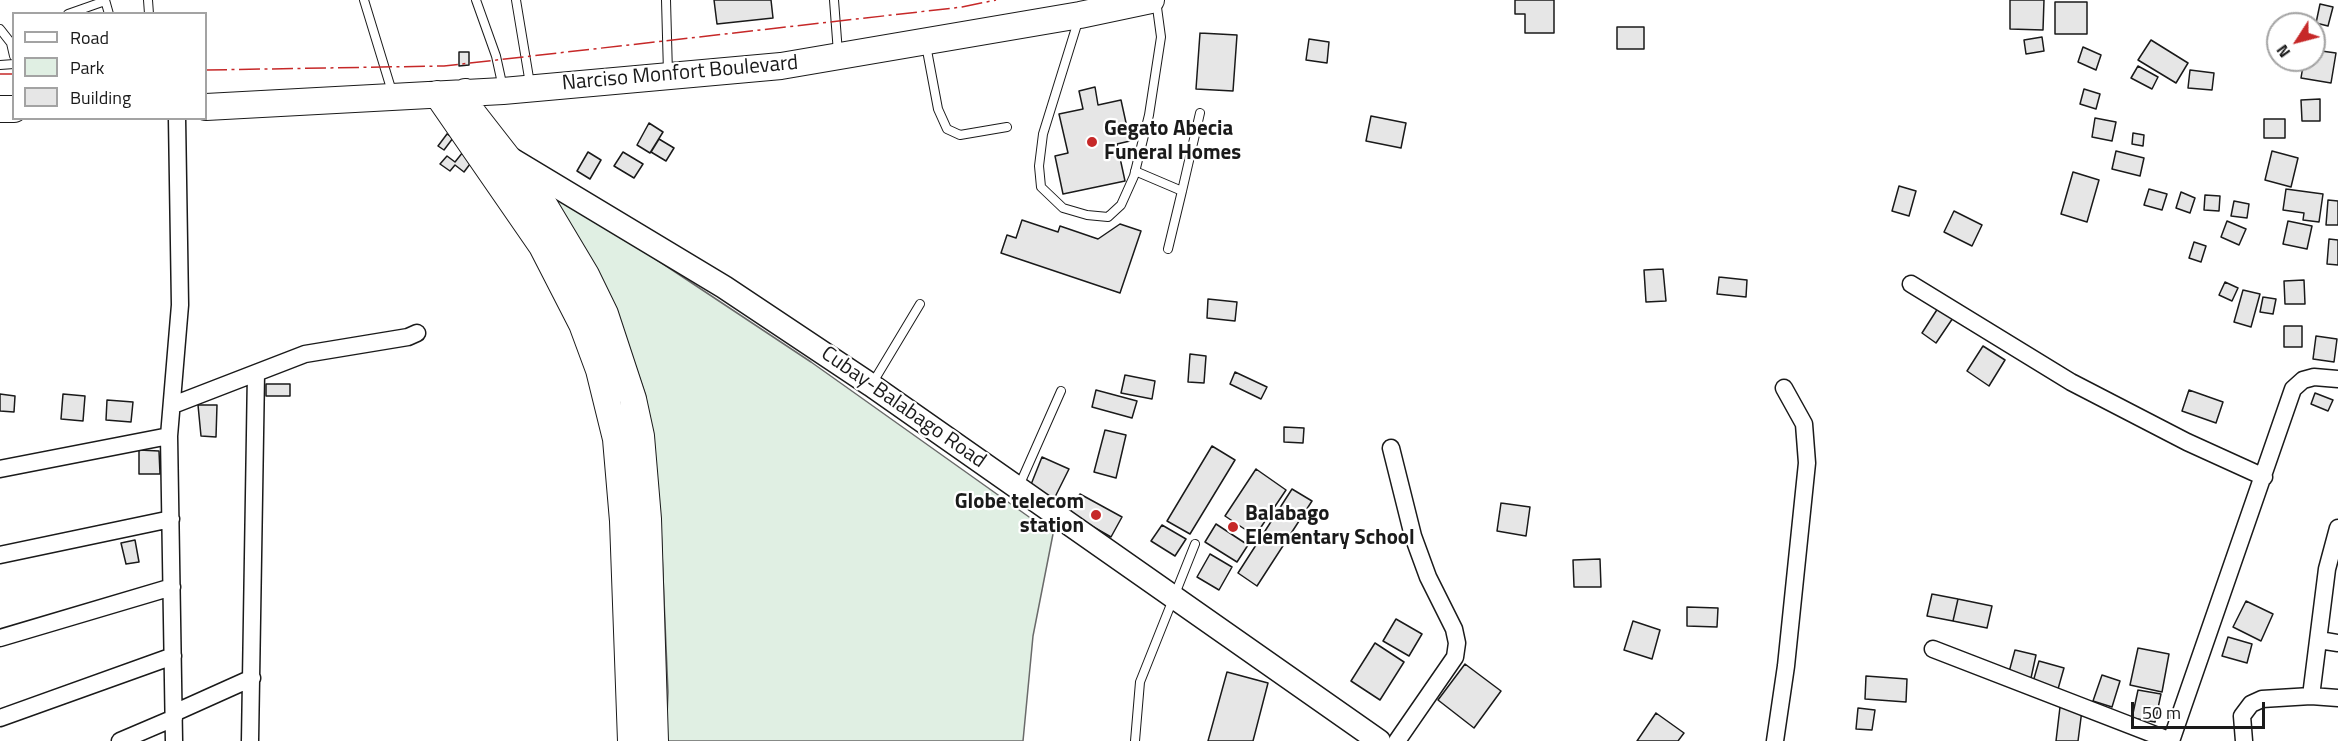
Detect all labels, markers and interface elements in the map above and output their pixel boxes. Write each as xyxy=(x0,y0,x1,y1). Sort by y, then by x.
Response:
legend xyxy=(12,12,207,120)
north arrow xyxy=(2266,12,2326,72)
text: Road xyxy=(70,24,109,51)
text: N xyxy=(2270,40,2296,63)
street label: Narciso Monfort Boulevard xyxy=(561,51,799,97)
text: Park xyxy=(70,54,104,81)
text: Building xyxy=(70,84,131,111)
place label: Gegato Abecia Funeral Homes xyxy=(1104,117,1241,167)
marker: Gegato Abecia Funeral Homes xyxy=(1085,135,1099,149)
street label: Cubay-Balabago Road xyxy=(816,342,990,474)
place label: Globe telecom station xyxy=(955,490,1084,540)
place label: Balabago Elementary School xyxy=(1245,502,1415,552)
marker: Globe telecom station xyxy=(1089,508,1103,522)
marker: Balabago Elementary School xyxy=(1226,520,1240,534)
scale bar xyxy=(2134,690,2268,728)
text: 50 m xyxy=(2142,699,2181,726)

